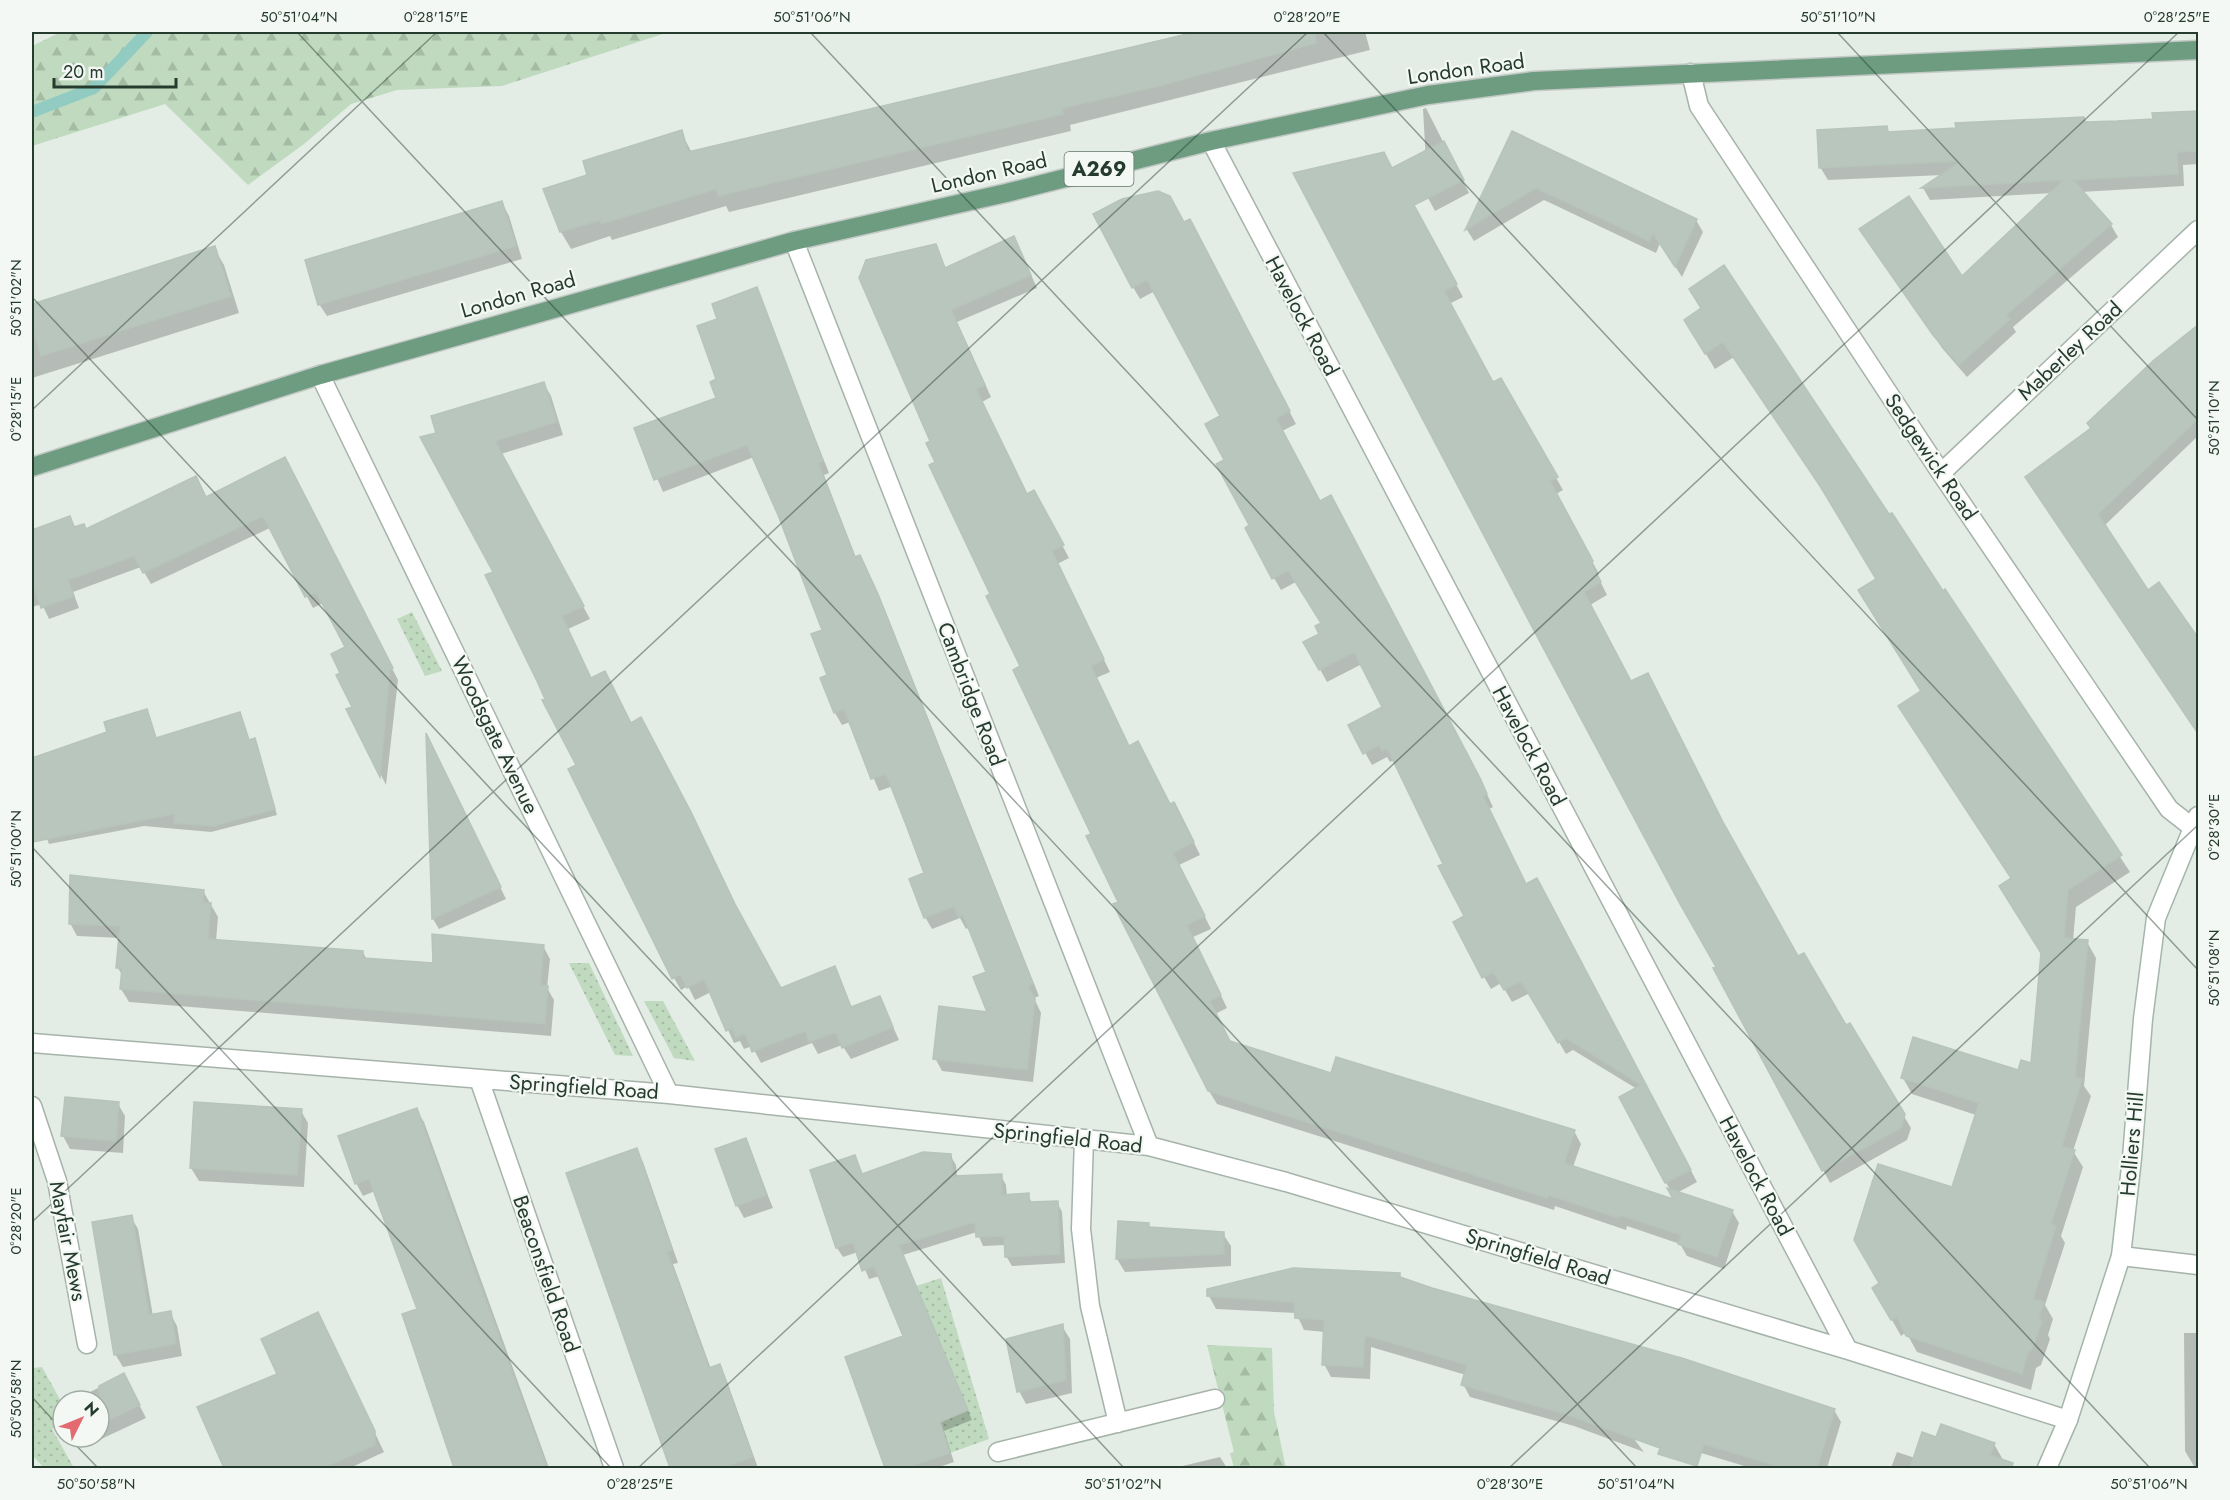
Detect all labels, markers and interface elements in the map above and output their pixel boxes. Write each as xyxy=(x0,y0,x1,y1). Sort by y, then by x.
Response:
text: 50°51'04"N xyxy=(260,6,338,28)
text: 0°28'15"E xyxy=(404,6,468,28)
text: 50°51'06"N xyxy=(773,6,851,28)
text: 0°28'20"E xyxy=(1274,6,1340,28)
text: 50°51'10"N xyxy=(1800,6,1876,28)
text: 0°28'25"E xyxy=(2144,6,2210,28)
street label: London Road xyxy=(1405,46,1527,92)
scale bar xyxy=(54,51,176,89)
text: 20 m xyxy=(63,59,103,85)
street label: London Road xyxy=(928,145,1050,201)
road number: A269 xyxy=(1064,152,1134,186)
street label: Havelock Road xyxy=(1258,251,1346,381)
text: 50°51'02"N xyxy=(5,259,27,337)
street label: London Road xyxy=(457,264,579,326)
street label: Maberley Road xyxy=(2011,295,2129,407)
text: 0°28'15"E xyxy=(5,377,27,441)
text: 50°51'10"N xyxy=(2203,380,2225,456)
street label: Sedgewick Road xyxy=(1877,388,1985,526)
street label: Cambridge Road xyxy=(930,618,1012,770)
street label: Woodsgate Avenue xyxy=(444,651,546,819)
street label: Havelock Road xyxy=(1485,681,1573,811)
text: 0°28'30"E xyxy=(2203,794,2225,860)
text: 50°51'00"N xyxy=(5,810,27,888)
text: 50°51'08"N xyxy=(2203,930,2225,1006)
street label: Springfield Road xyxy=(508,1067,660,1107)
street label: Holliers Hill xyxy=(2113,1091,2151,1197)
street label: Havelock Road xyxy=(1712,1111,1800,1241)
street label: Springfield Road xyxy=(992,1115,1144,1161)
street label: Mayfair Mews xyxy=(42,1178,94,1304)
text: 0°28'20"E xyxy=(5,1188,27,1254)
street label: Beaconsfield Road xyxy=(505,1191,587,1357)
street label: Springfield Road xyxy=(1462,1221,1614,1293)
text: 50°50'58"N xyxy=(5,1360,27,1438)
north arrow xyxy=(51,1389,111,1449)
text: N xyxy=(79,1397,104,1422)
text: 50°50'58"N xyxy=(57,1473,135,1495)
text: 0°28'25"E xyxy=(607,1473,673,1495)
text: 50°51'02"N xyxy=(1084,1473,1162,1495)
text: 0°28'30"E xyxy=(1477,1473,1543,1495)
text: 50°51'04"N xyxy=(1597,1473,1675,1495)
text: 50°51'06"N xyxy=(2110,1473,2188,1495)

